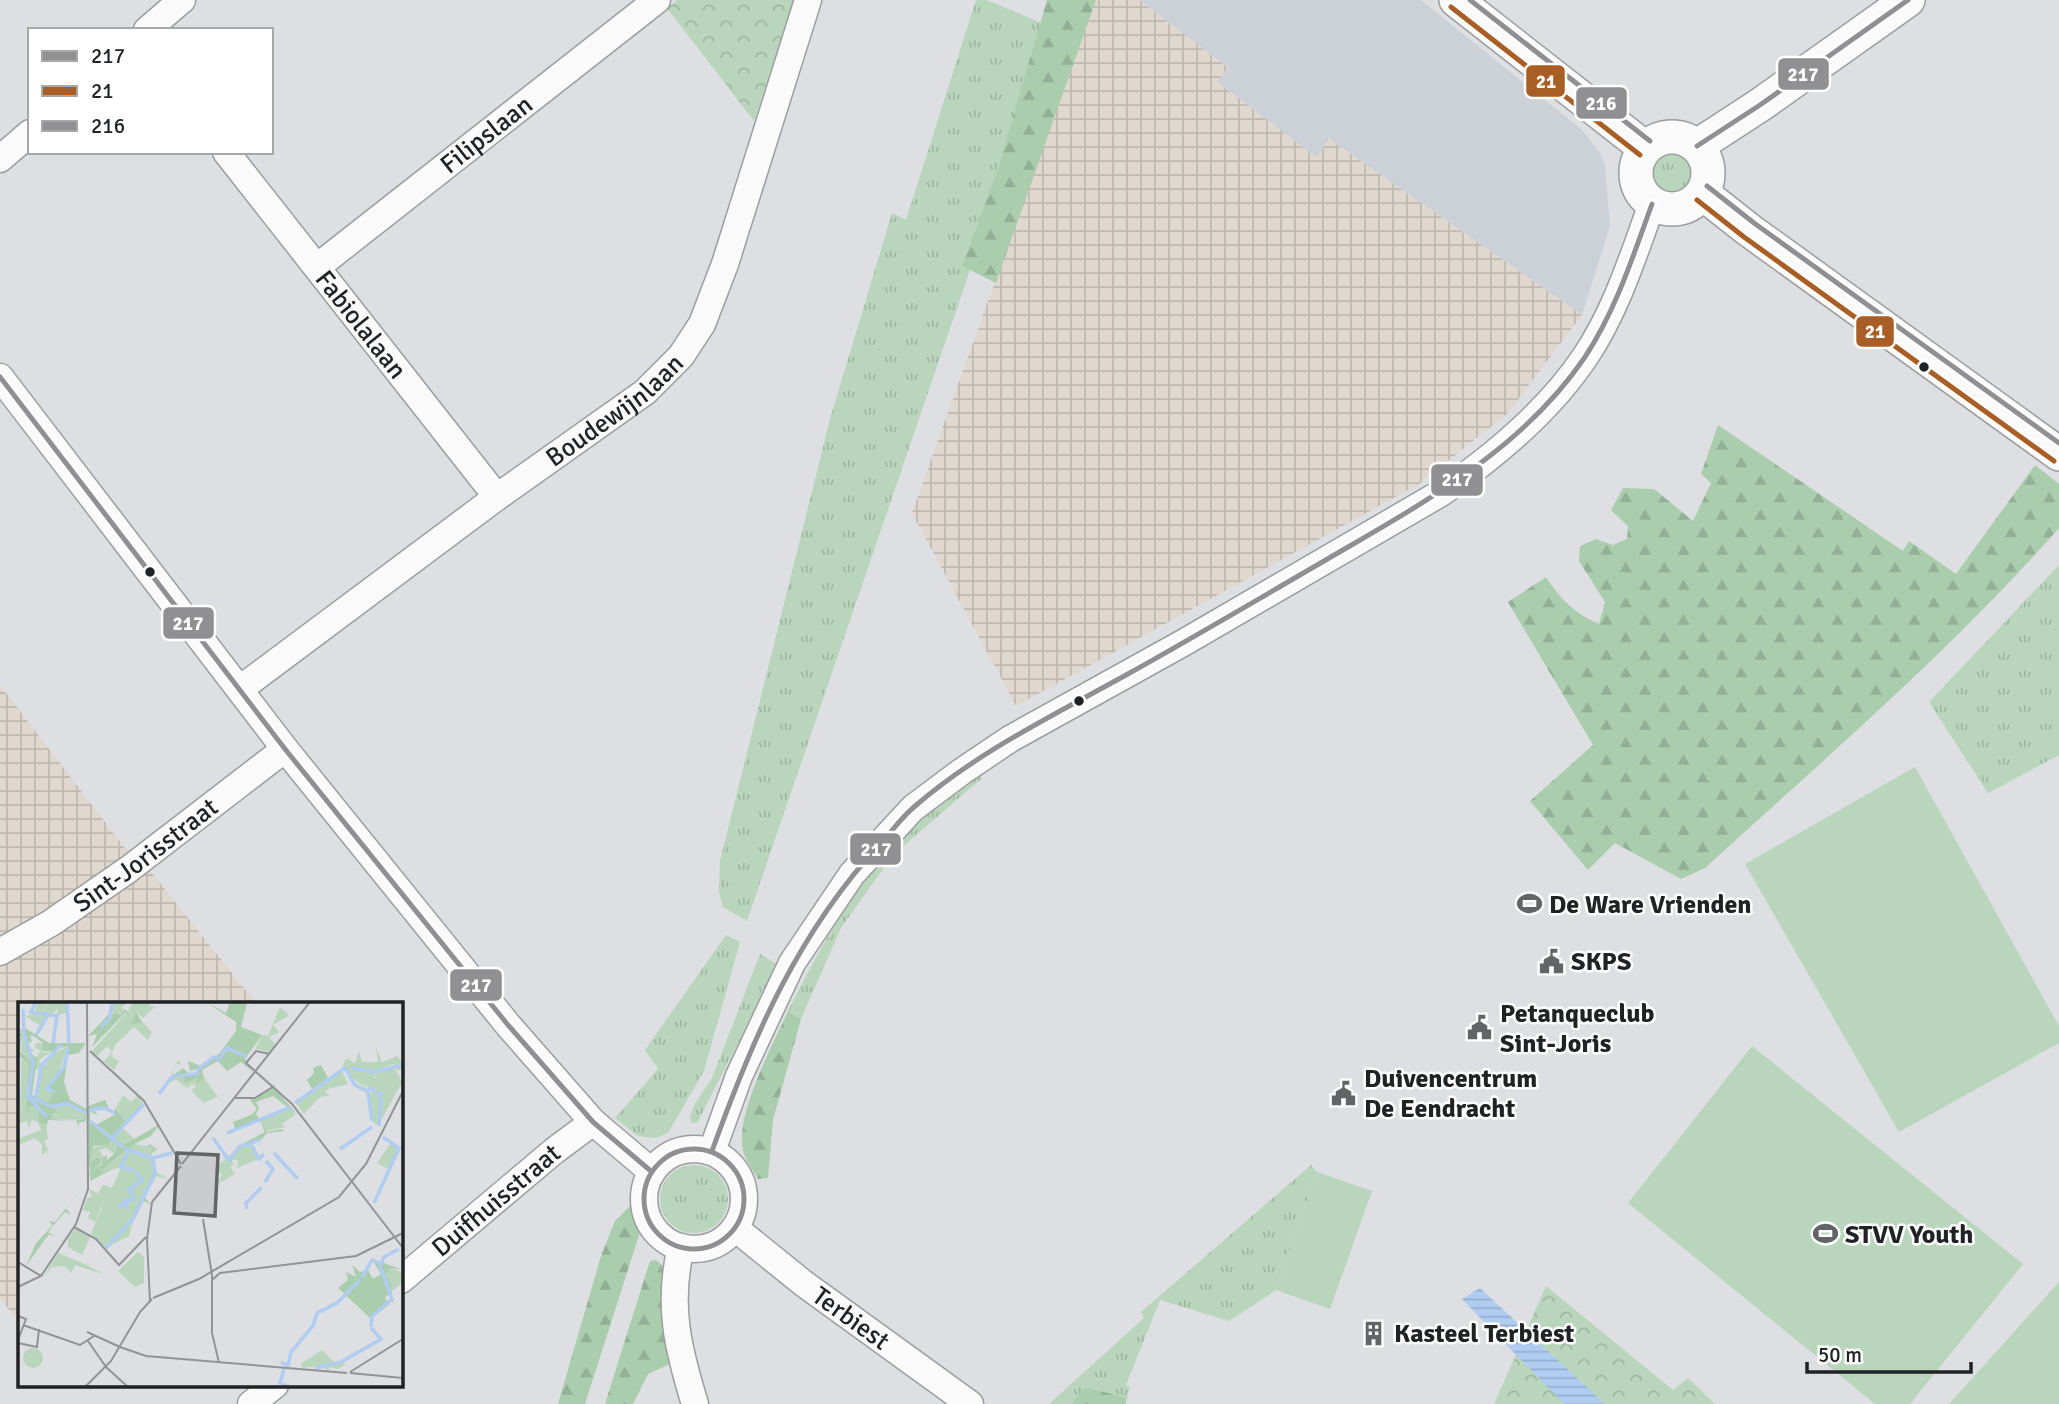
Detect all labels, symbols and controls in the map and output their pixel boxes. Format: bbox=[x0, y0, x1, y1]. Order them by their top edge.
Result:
legend bbox=[28, 28, 273, 154]
text: 217 bbox=[91, 43, 125, 69]
line badge: 217 bbox=[1777, 57, 1830, 91]
text: 217 bbox=[1788, 63, 1818, 87]
line badge: 21 bbox=[1525, 64, 1566, 98]
text: 21 bbox=[1536, 70, 1556, 94]
text: 21 bbox=[91, 78, 114, 104]
line badge: 216 bbox=[1575, 86, 1628, 120]
street label: Filipslaan bbox=[434, 89, 539, 181]
text: 216 bbox=[1586, 92, 1616, 116]
text: 216 bbox=[91, 113, 125, 139]
street label: Fabiolalaan bbox=[308, 264, 413, 386]
line badge: 21 bbox=[1855, 315, 1895, 348]
text: 21 bbox=[1865, 320, 1885, 344]
street label: Boudewijnlaan bbox=[540, 348, 691, 474]
unlabelled marker bbox=[1917, 360, 1931, 374]
line badge: 217 bbox=[1430, 463, 1484, 497]
text: 217 bbox=[1442, 468, 1472, 492]
unlabelled marker bbox=[143, 565, 157, 579]
line badge: 217 bbox=[162, 606, 215, 640]
text: 217 bbox=[173, 612, 203, 636]
unlabelled marker bbox=[1072, 694, 1086, 708]
street label: Sint-Jorisstraat bbox=[67, 792, 225, 920]
line badge: 217 bbox=[849, 832, 902, 866]
text: 217 bbox=[861, 838, 891, 862]
place label: De Ware Vrienden bbox=[1549, 889, 1752, 921]
sports icon: De Ware Vrienden bbox=[1515, 890, 1543, 918]
place label: SKPS bbox=[1571, 946, 1631, 978]
public building icon: SKPS bbox=[1537, 947, 1565, 975]
line badge: 217 bbox=[449, 968, 503, 1002]
text: 217 bbox=[461, 974, 491, 998]
place label: Petanqueclub Sint-Joris bbox=[1500, 998, 1654, 1060]
inset map bbox=[18, 1002, 402, 1386]
public building icon: Petanqueclub Sint-Joris bbox=[1466, 1014, 1494, 1042]
place label: Duivencentrum De Eendracht bbox=[1364, 1063, 1537, 1125]
public building icon: Duivencentrum De Eendracht bbox=[1330, 1079, 1358, 1107]
street label: Duifhuisstraat bbox=[426, 1138, 567, 1264]
place label: STVV Youth bbox=[1845, 1219, 1973, 1251]
sports icon: STVV Youth bbox=[1811, 1220, 1839, 1248]
street label: Terbiest bbox=[806, 1280, 895, 1357]
place label: Kasteel Terbiest bbox=[1394, 1318, 1575, 1350]
building icon: Kasteel Terbiest bbox=[1360, 1319, 1388, 1347]
scale bar bbox=[1807, 1330, 1972, 1374]
text: 50 m bbox=[1818, 1342, 1862, 1368]

